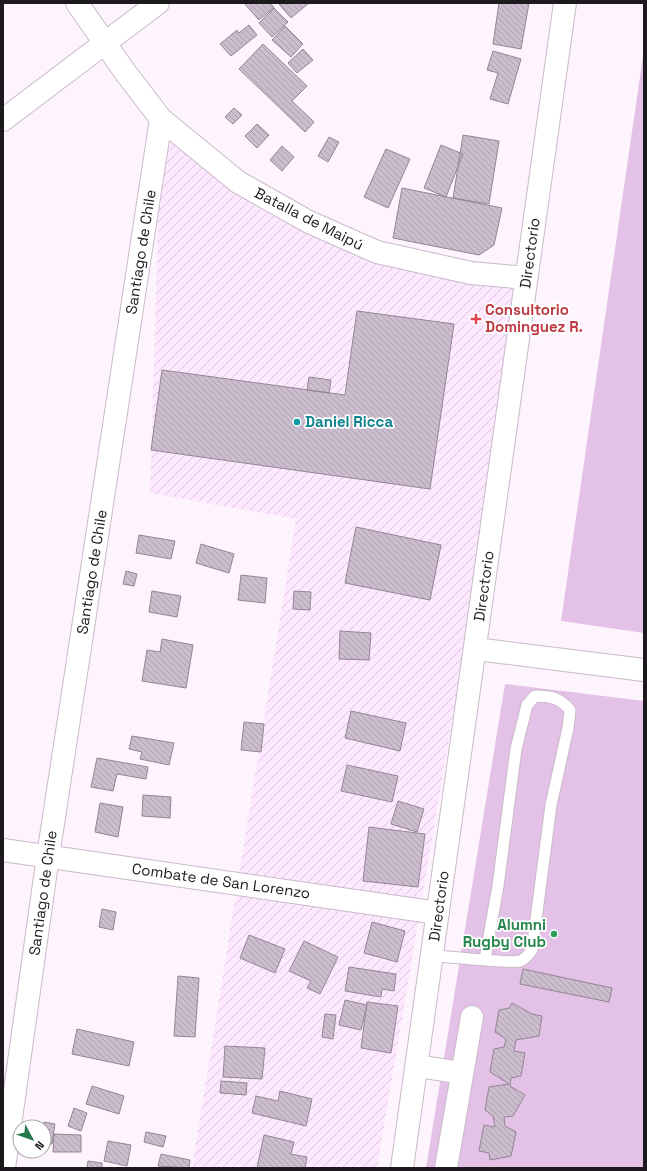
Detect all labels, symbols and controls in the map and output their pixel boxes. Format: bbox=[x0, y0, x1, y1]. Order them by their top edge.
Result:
street label: Batalla de Maipú bbox=[252, 183, 367, 254]
street label: Santiago de Chile bbox=[121, 188, 160, 316]
street label: Directorio bbox=[515, 216, 544, 289]
place label: Consultorio Dominguez R. bbox=[485, 300, 583, 336]
marker: Consultorio Dominguez R. bbox=[470, 313, 482, 325]
place label: Daniel Ricca bbox=[305, 412, 393, 431]
marker: Daniel Ricca bbox=[292, 417, 302, 427]
street label: Santiago de Chile bbox=[72, 508, 111, 636]
street label: Directorio bbox=[469, 549, 498, 622]
street label: Santiago de Chile bbox=[24, 829, 61, 957]
street label: Combate de San Lorenzo bbox=[131, 859, 311, 902]
street label: Directorio bbox=[424, 869, 453, 942]
place label: Alumni Rugby Club bbox=[463, 915, 546, 951]
marker: Alumni Rugby Club bbox=[549, 929, 559, 939]
north arrow bbox=[12, 1119, 52, 1159]
text: N bbox=[32, 1138, 47, 1153]

